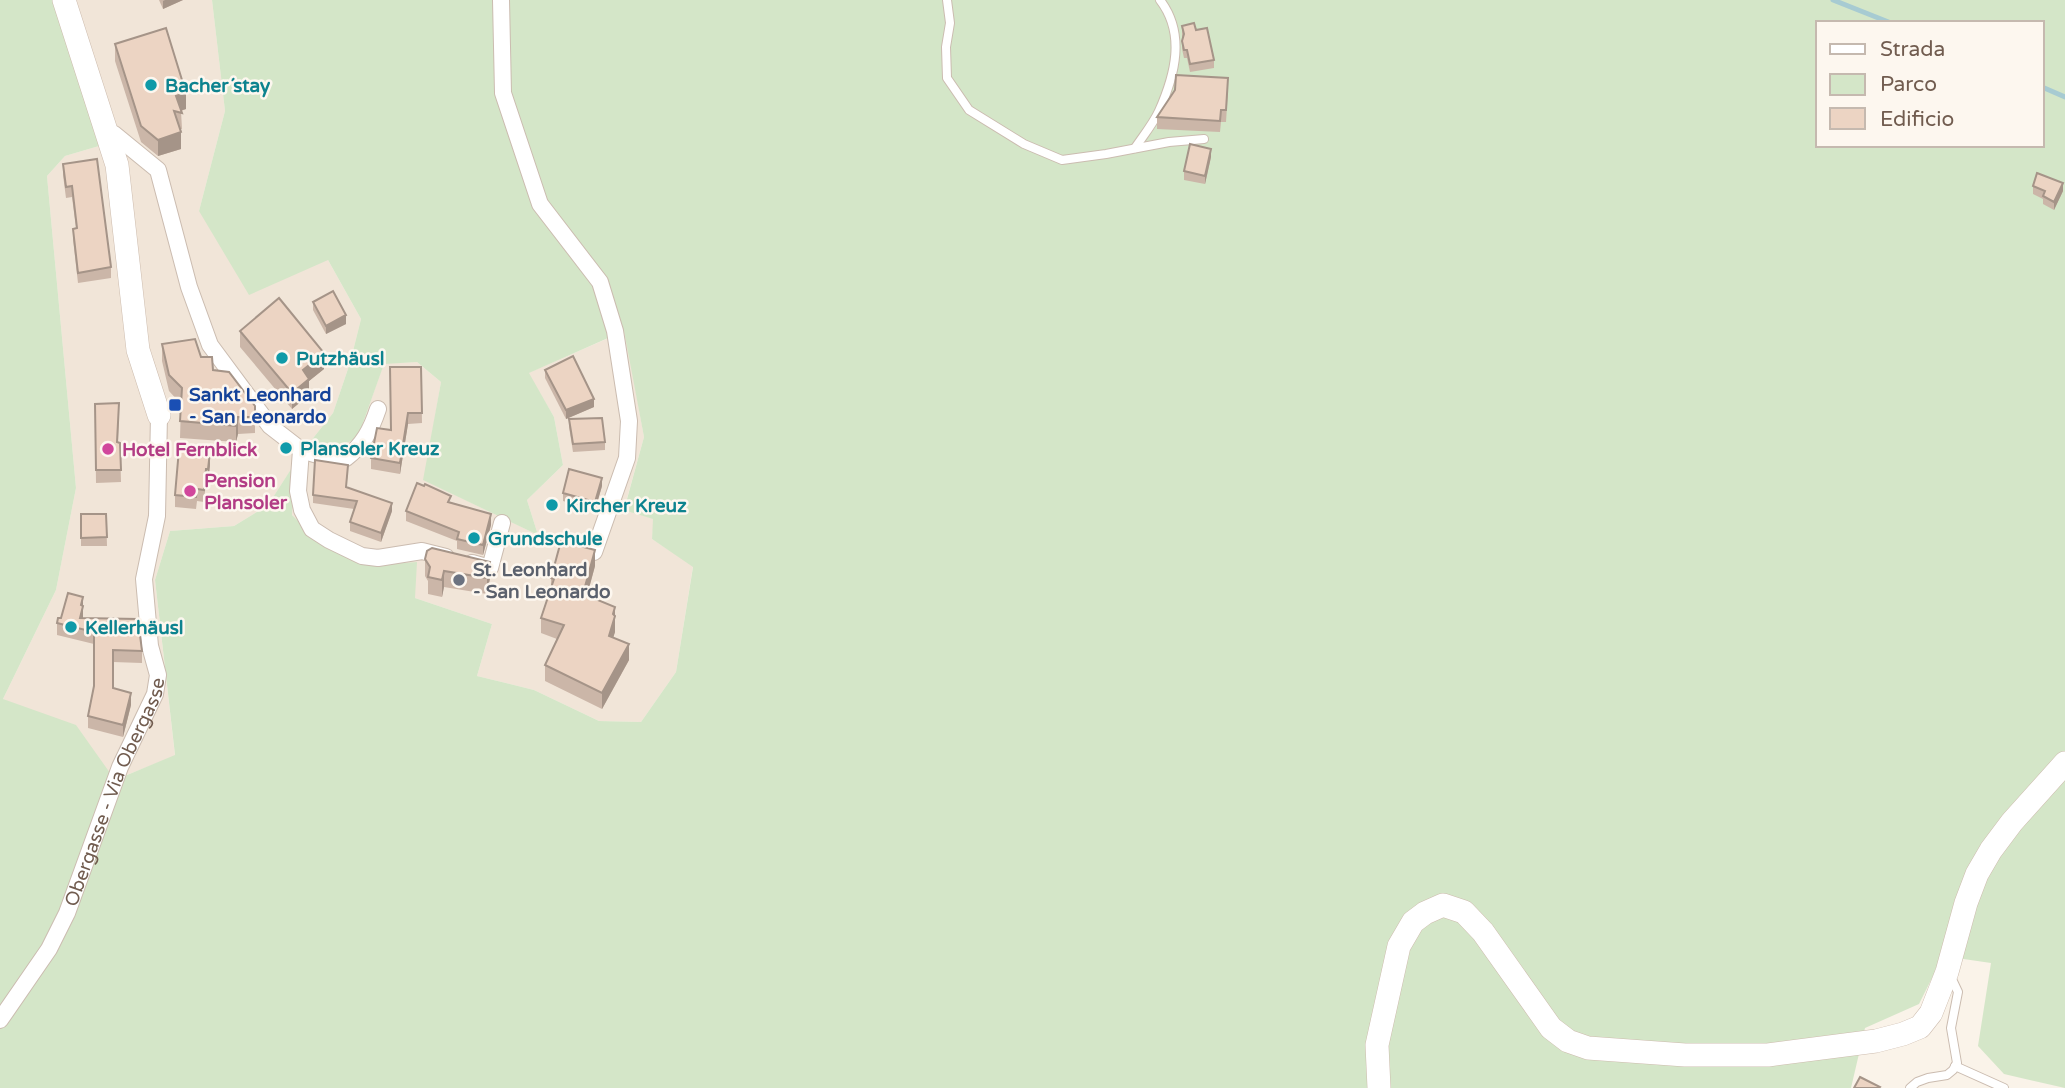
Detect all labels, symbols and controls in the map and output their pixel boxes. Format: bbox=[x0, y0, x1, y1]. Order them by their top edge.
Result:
legend bbox=[1816, 21, 2044, 147]
text: Strada bbox=[1880, 37, 1945, 62]
text: Parco bbox=[1880, 72, 1937, 97]
place label: Bacher´stay bbox=[165, 75, 271, 98]
marker: Bacher´stay bbox=[143, 77, 159, 93]
text: Edificio bbox=[1880, 107, 1954, 132]
place label: Putzhäusl bbox=[296, 348, 385, 370]
marker: Putzhäusl bbox=[274, 350, 290, 366]
place label: Sankt Leonhard - San Leonardo bbox=[189, 384, 332, 428]
marker: Sankt Leonhard - San Leonardo bbox=[167, 397, 183, 413]
place label: Plansoler Kreuz bbox=[300, 438, 440, 460]
place label: Hotel Fernblick bbox=[122, 439, 258, 461]
marker: Plansoler Kreuz bbox=[278, 440, 294, 456]
marker: Hotel Fernblick bbox=[100, 441, 116, 457]
place label: Pension Plansoler bbox=[204, 470, 288, 514]
marker: Pension Plansoler bbox=[182, 483, 198, 499]
place label: Kircher Kreuz bbox=[566, 495, 687, 517]
marker: Kircher Kreuz bbox=[544, 497, 560, 513]
place label: Grundschule bbox=[488, 528, 603, 550]
marker: Grundschule bbox=[466, 530, 482, 546]
place label: St. Leonhard - San Leonardo bbox=[473, 559, 611, 603]
marker: St. Leonhard - San Leonardo bbox=[451, 572, 467, 588]
place label: Kellerhäusl bbox=[85, 617, 184, 639]
marker: Kellerhäusl bbox=[63, 619, 79, 635]
street label: Obergasse - Via Obergasse bbox=[60, 676, 169, 909]

